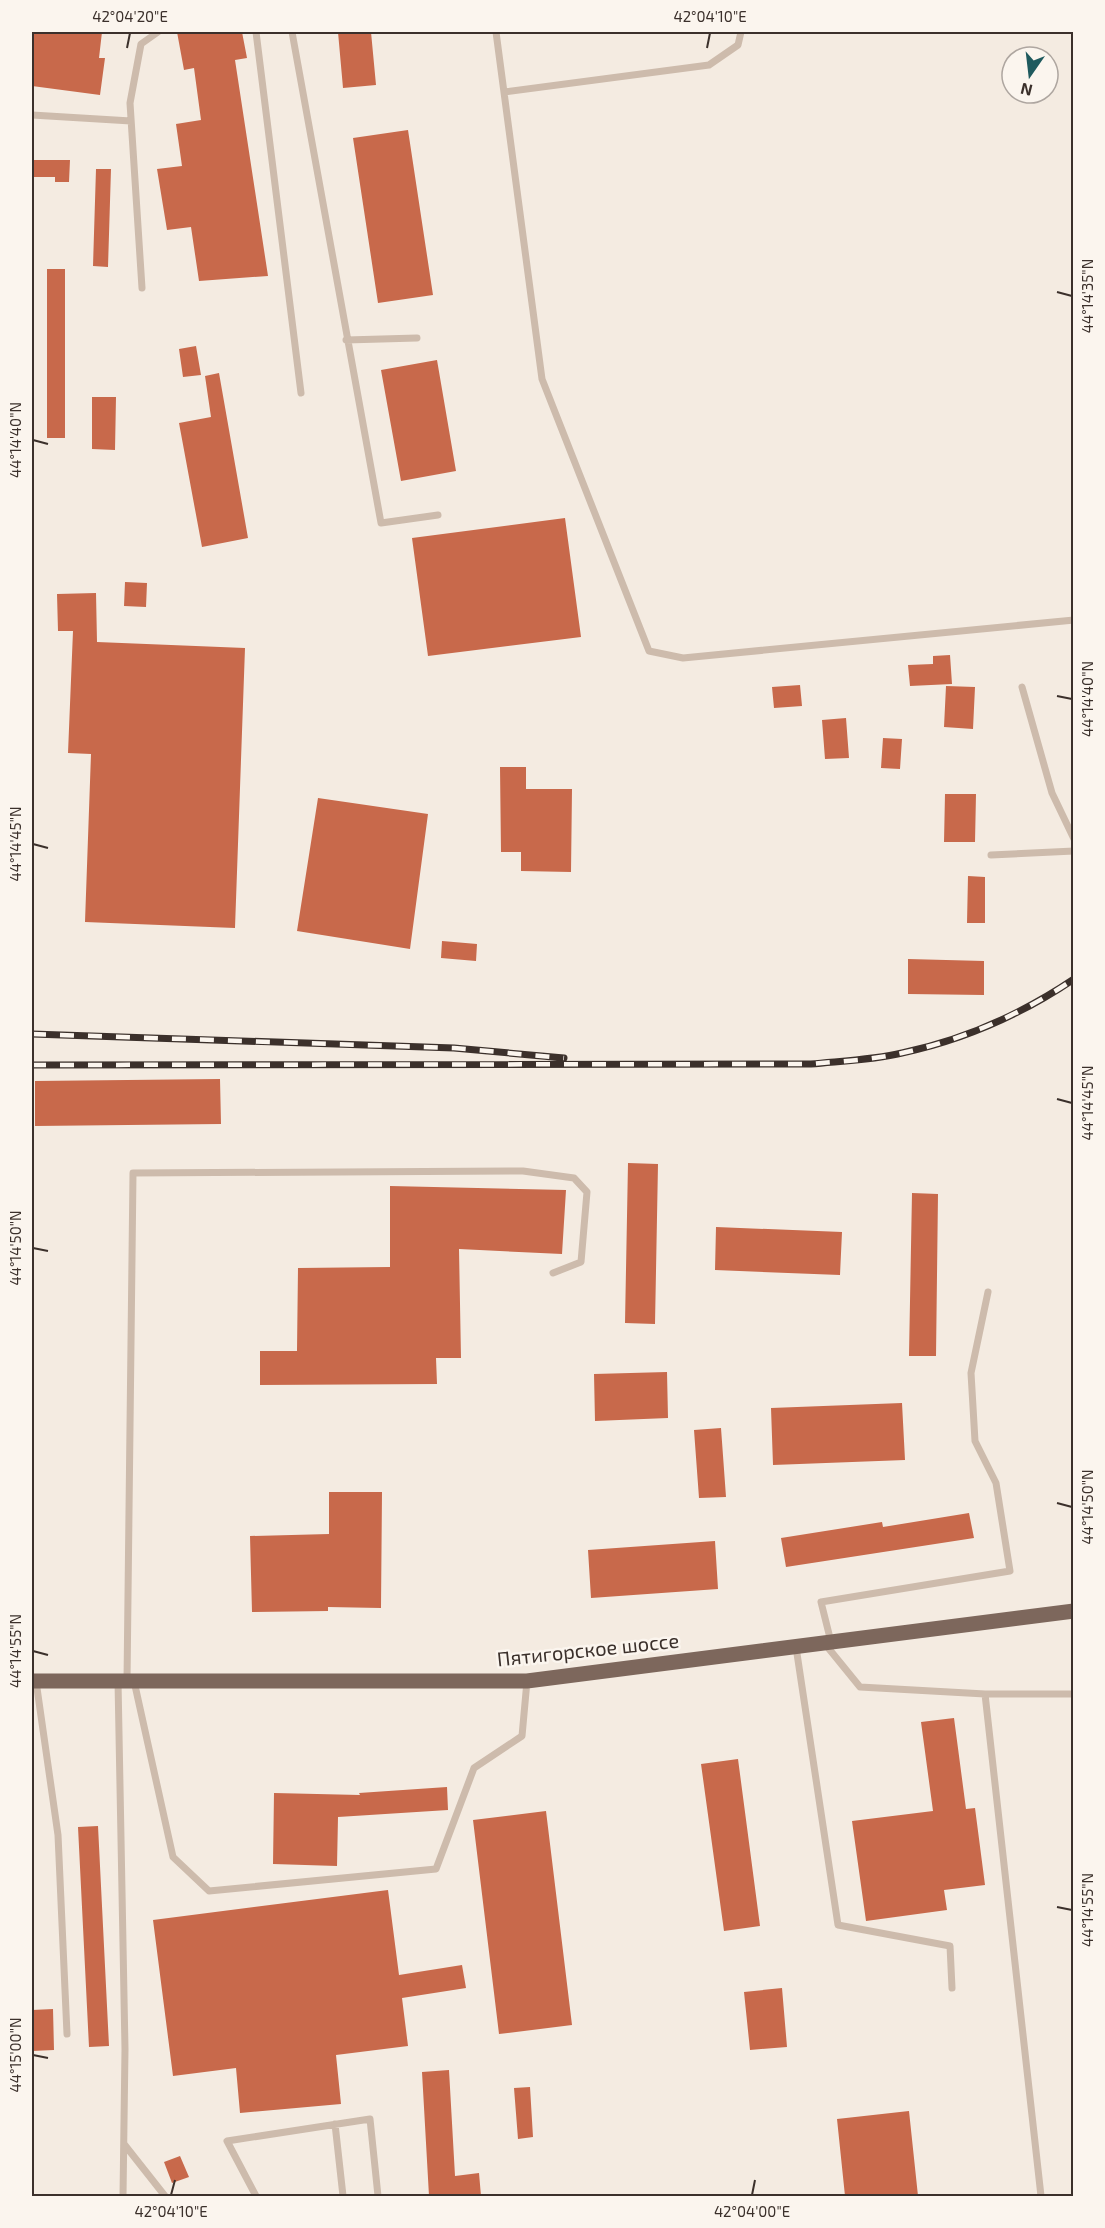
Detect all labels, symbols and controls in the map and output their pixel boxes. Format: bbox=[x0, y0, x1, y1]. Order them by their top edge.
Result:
text: 42°04'20"E bbox=[92, 7, 168, 25]
text: 42°04'10"E bbox=[673, 7, 747, 25]
north arrow bbox=[1000, 45, 1060, 105]
text: N bbox=[1018, 79, 1034, 101]
text: 44°14'35"N bbox=[1078, 259, 1096, 333]
text: 44°14'40"N bbox=[6, 402, 24, 478]
text: 44°14'40"N bbox=[1078, 661, 1096, 737]
text: 44°14'45"N bbox=[6, 806, 24, 882]
text: 44°14'45"N bbox=[1078, 1065, 1096, 1141]
text: 44°14'50"N bbox=[6, 1210, 24, 1286]
text: 44°14'50"N bbox=[1078, 1469, 1096, 1545]
text: 44°14'55"N bbox=[6, 1614, 24, 1688]
street label: Пятигорское шоссе bbox=[496, 1628, 680, 1670]
text: 44°14'55"N bbox=[1078, 1873, 1096, 1947]
text: 44°15'00"N bbox=[6, 2017, 24, 2093]
text: 42°04'10"E bbox=[134, 2202, 208, 2220]
text: 42°04'00"E bbox=[714, 2202, 790, 2220]

